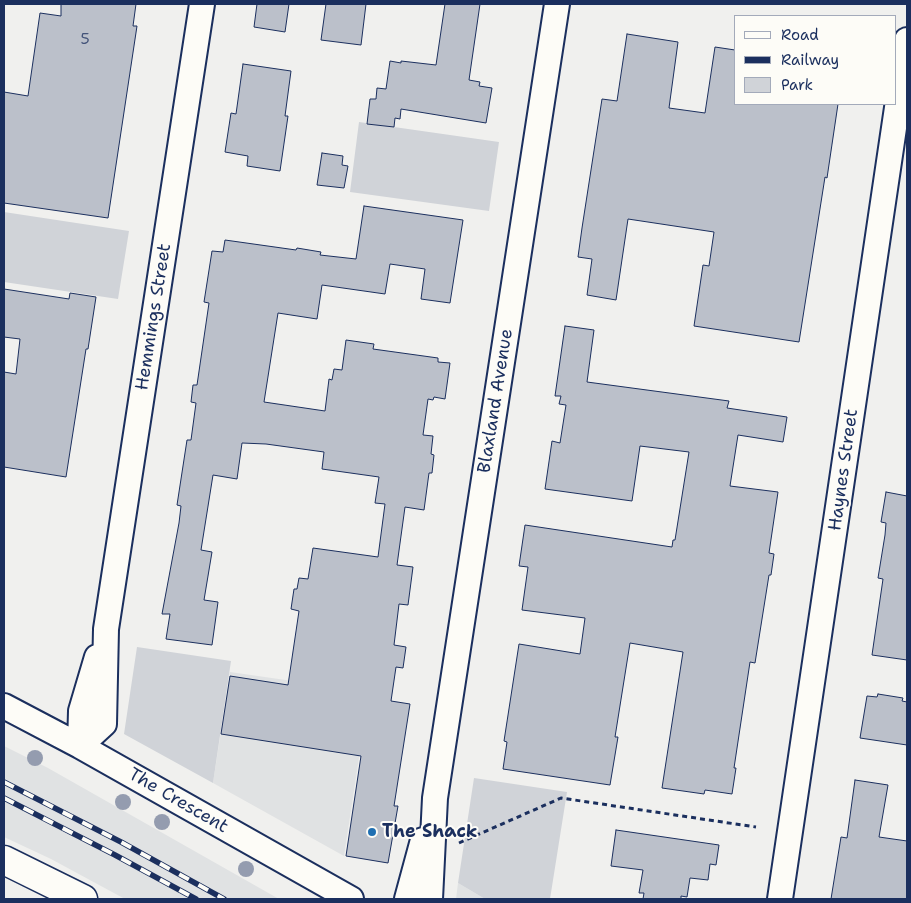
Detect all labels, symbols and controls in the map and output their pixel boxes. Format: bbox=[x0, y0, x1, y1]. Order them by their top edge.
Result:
legend bbox=[734, 15, 896, 105]
text: Road bbox=[781, 25, 819, 45]
house number: 5 bbox=[80, 31, 90, 49]
text: Railway bbox=[781, 50, 839, 70]
text: Park bbox=[781, 75, 813, 95]
street label: Hemmings Street bbox=[132, 242, 176, 392]
street label: Blaxland Avenue bbox=[474, 327, 518, 475]
street label: Haynes Street bbox=[825, 408, 863, 532]
street label: The Crescent bbox=[124, 764, 232, 838]
place label: The Shack bbox=[382, 821, 478, 843]
marker: The Shack bbox=[366, 826, 378, 838]

